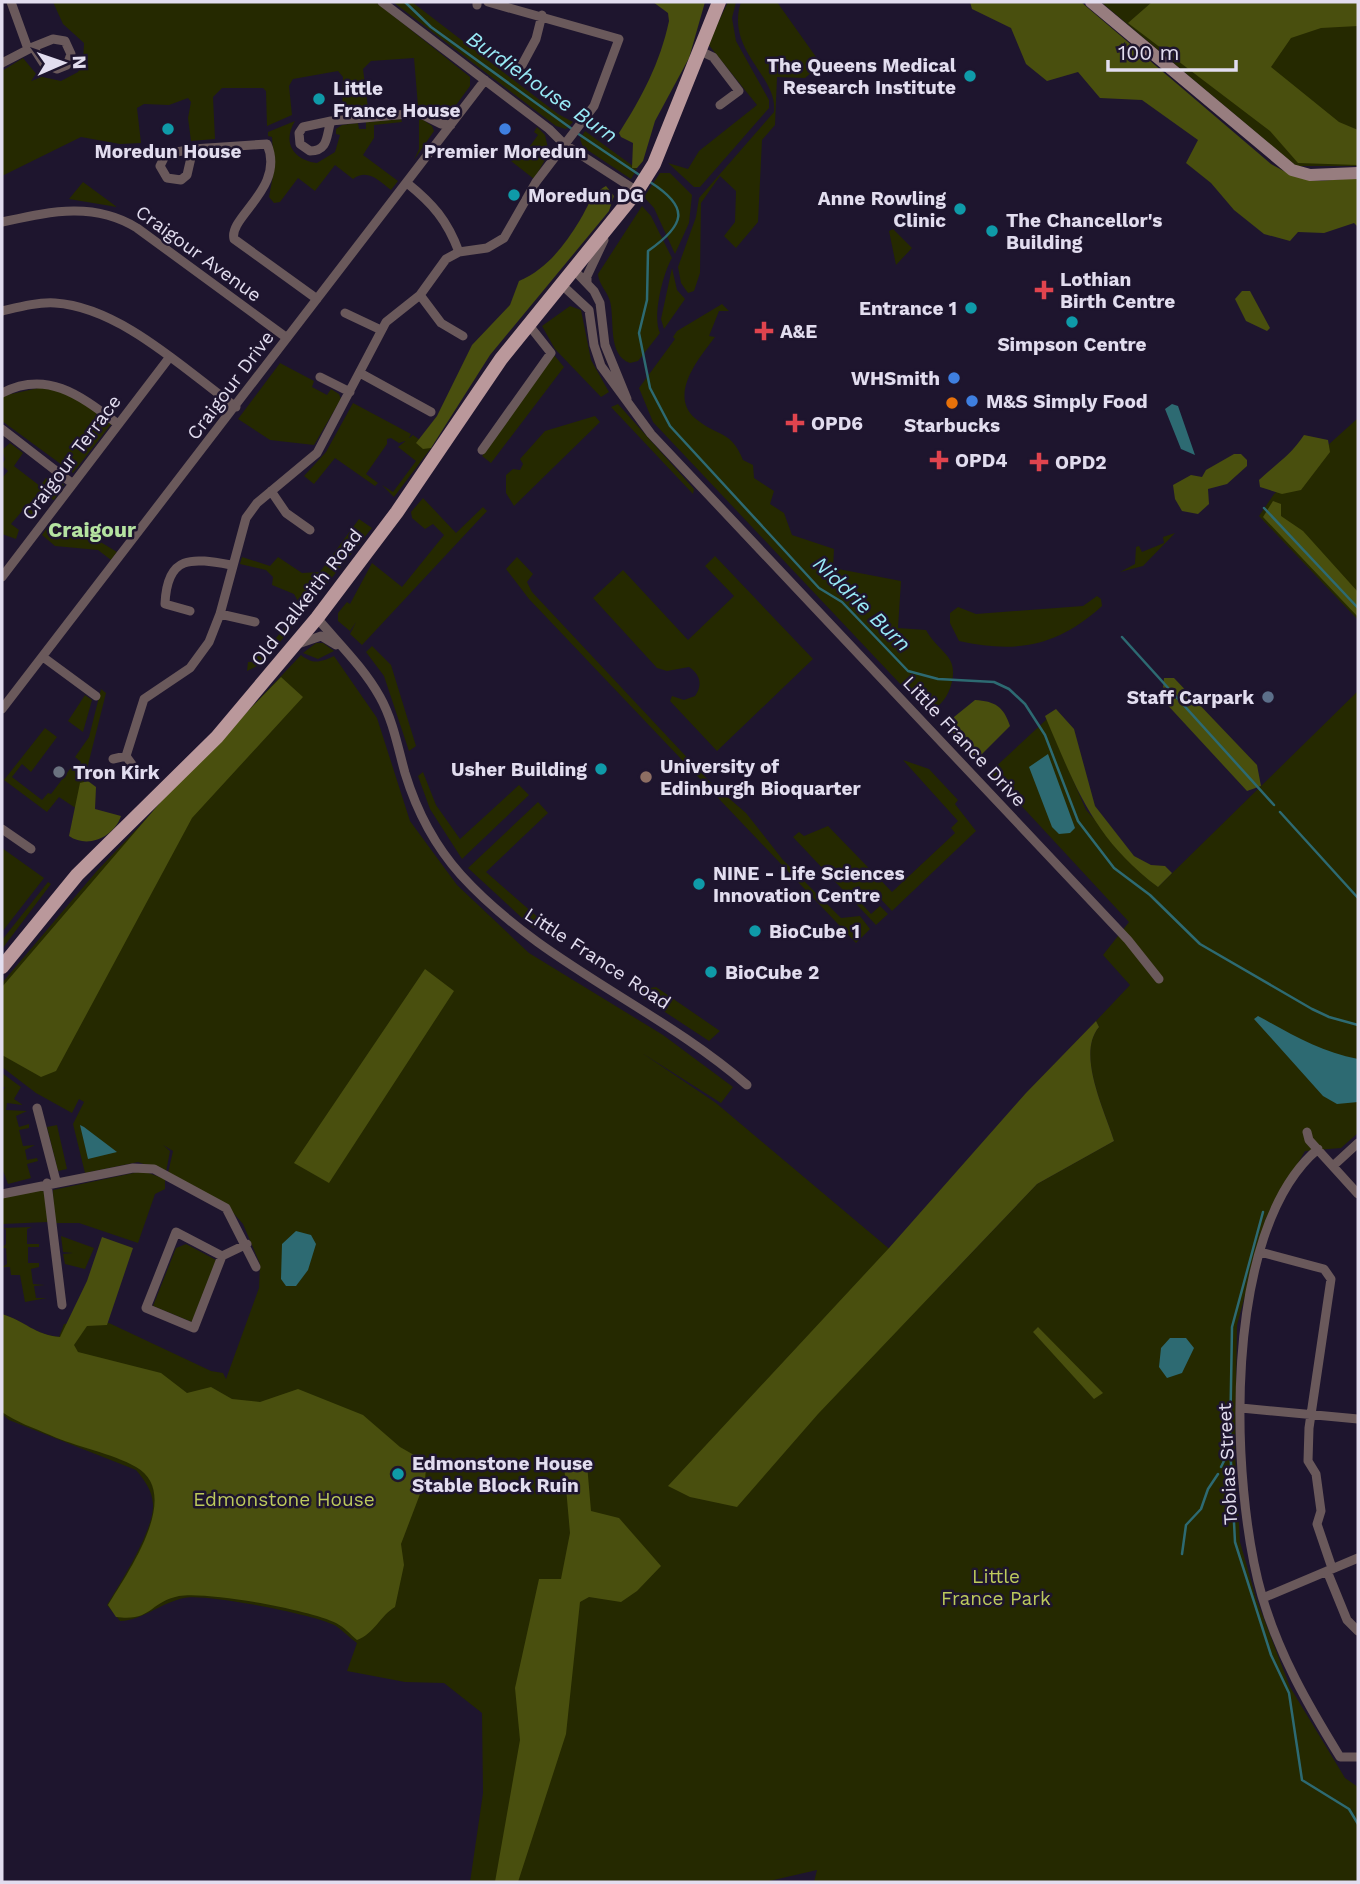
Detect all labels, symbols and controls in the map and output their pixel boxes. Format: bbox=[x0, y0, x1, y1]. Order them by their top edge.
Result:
water label: Burdiehouse Burn bbox=[462, 25, 622, 148]
north arrow bbox=[28, 28, 98, 98]
scale bar bbox=[1108, 28, 1236, 72]
text: 100 m bbox=[1118, 40, 1180, 65]
place label: The Queens Medical Research Institute bbox=[767, 54, 957, 99]
text: N bbox=[68, 55, 91, 70]
marker: The Queens Medical Research Institute bbox=[962, 68, 978, 84]
place label: Little France House bbox=[333, 77, 461, 122]
marker: Little France House bbox=[311, 91, 327, 107]
marker: Moredun House bbox=[160, 121, 176, 137]
marker: Premier Moredun bbox=[497, 121, 513, 137]
place label: Moredun House bbox=[95, 140, 241, 163]
place label: Premier Moredun bbox=[424, 140, 586, 163]
place label: Moredun DG bbox=[528, 184, 644, 207]
marker: Moredun DG bbox=[506, 187, 522, 203]
place label: Anne Rowling Clinic bbox=[818, 187, 946, 232]
street label: Craigour Avenue bbox=[131, 200, 266, 307]
marker: Anne Rowling Clinic bbox=[952, 201, 968, 217]
place label: The Chancellor's Building bbox=[1006, 209, 1163, 254]
marker: The Chancellor's Building bbox=[984, 223, 1000, 239]
place label: Lothian Birth Centre bbox=[1060, 268, 1175, 313]
marker: Lothian Birth Centre bbox=[1034, 280, 1054, 300]
place label: Entrance 1 bbox=[859, 297, 957, 320]
marker: Entrance 1 bbox=[963, 300, 979, 316]
marker: Simpson Centre bbox=[1064, 314, 1080, 330]
place label: A&E bbox=[780, 320, 817, 343]
marker: A&E bbox=[754, 321, 774, 341]
street label: Craigour Drive bbox=[182, 326, 279, 444]
place label: Simpson Centre bbox=[997, 333, 1147, 356]
place label: WHSmith bbox=[851, 367, 940, 390]
marker: WHSmith bbox=[946, 370, 962, 386]
street label: Craigour Terrace bbox=[17, 390, 126, 524]
place label: M&S Simply Food bbox=[986, 390, 1148, 413]
marker: M&S Simply Food bbox=[964, 393, 980, 409]
marker: Starbucks bbox=[944, 395, 960, 411]
place label: OPD6 bbox=[811, 412, 863, 435]
marker: OPD6 bbox=[785, 413, 805, 433]
place label: Starbucks bbox=[904, 414, 1000, 437]
place label: OPD4 bbox=[955, 449, 1008, 472]
marker: OPD4 bbox=[929, 450, 949, 470]
place label: OPD2 bbox=[1055, 451, 1107, 474]
marker: OPD2 bbox=[1029, 452, 1049, 472]
district label: Craigour bbox=[48, 517, 136, 542]
street label: Old Dalkeith Road bbox=[246, 524, 367, 670]
water label: Niddrie Burn bbox=[808, 551, 916, 656]
street label: Little France Drive bbox=[898, 671, 1031, 812]
place label: Staff Carpark bbox=[1127, 686, 1254, 709]
marker: Staff Carpark bbox=[1260, 689, 1276, 705]
place label: University of Edinburgh Bioquarter bbox=[660, 755, 861, 800]
place label: Usher Building bbox=[451, 758, 587, 781]
place label: Tron Kirk bbox=[73, 761, 160, 784]
marker: Usher Building bbox=[593, 761, 609, 777]
marker: Tron Kirk bbox=[51, 764, 67, 780]
marker: University of Edinburgh Bioquarter bbox=[638, 769, 654, 785]
place label: NINE - Life Sciences Innovation Centre bbox=[713, 862, 905, 907]
marker: NINE - Life Sciences Innovation Centre bbox=[691, 876, 707, 892]
street label: Little France Road bbox=[520, 903, 675, 1014]
place label: BioCube 1 bbox=[769, 920, 860, 943]
marker: BioCube 1 bbox=[747, 923, 763, 939]
place label: BioCube 2 bbox=[725, 961, 819, 984]
marker: BioCube 2 bbox=[703, 964, 719, 980]
street label: Tobias Street bbox=[1213, 1402, 1242, 1526]
place label: Edmonstone House Stable Block Ruin bbox=[412, 1452, 593, 1497]
marker: Edmonstone House Stable Block Ruin bbox=[390, 1466, 406, 1482]
park label: Edmonstone House bbox=[193, 1488, 375, 1511]
park label: Little France Park bbox=[941, 1565, 1051, 1610]

